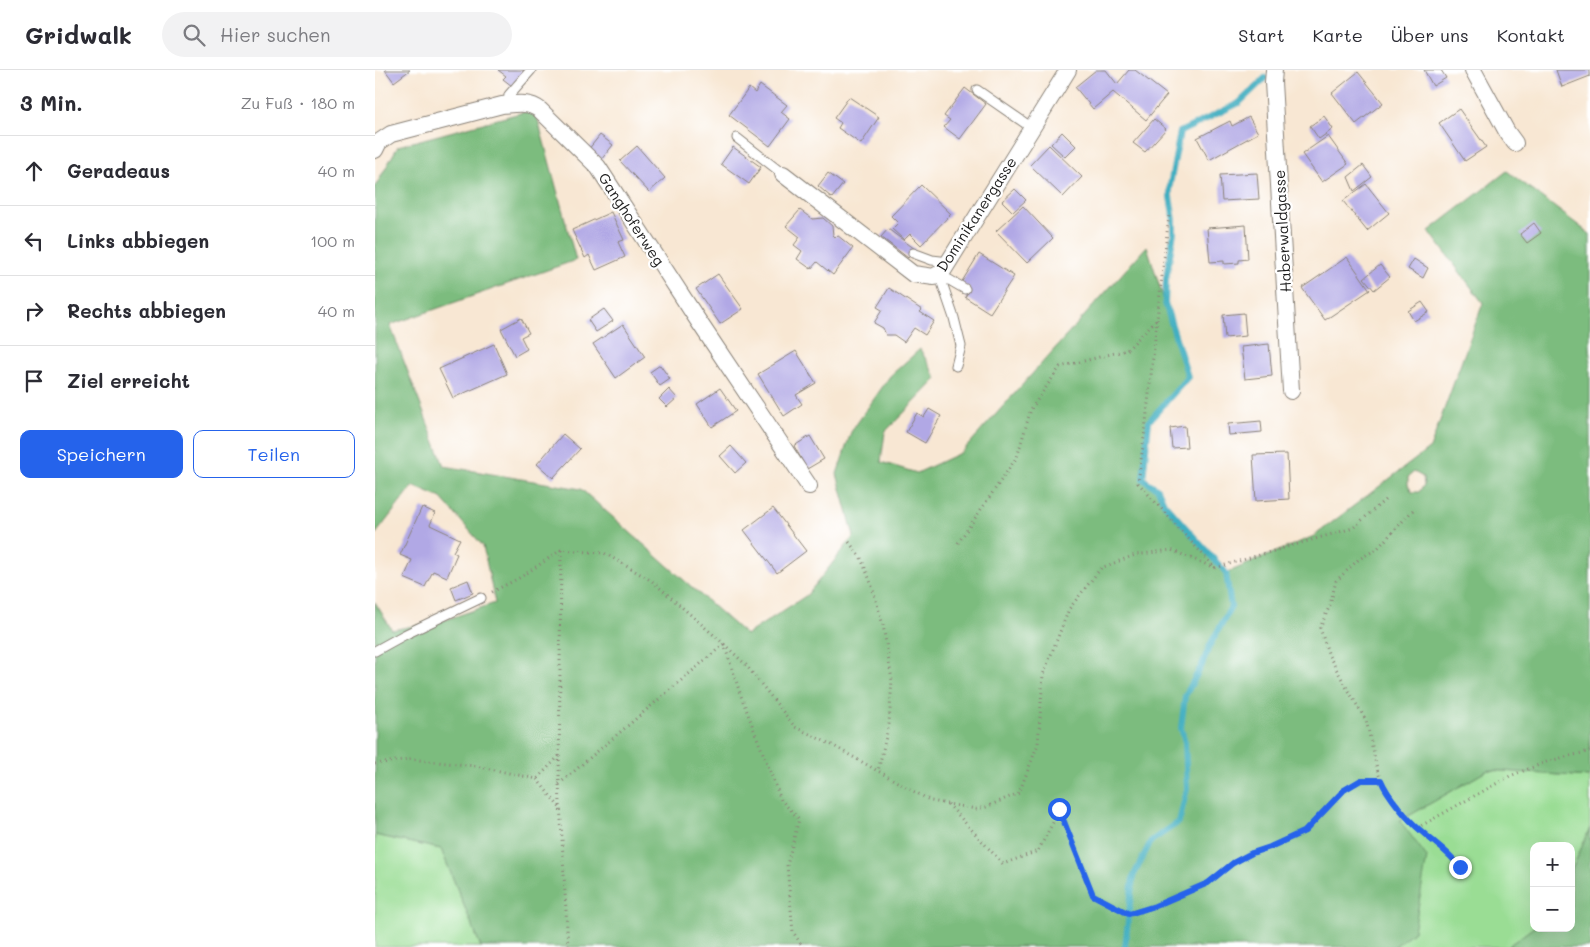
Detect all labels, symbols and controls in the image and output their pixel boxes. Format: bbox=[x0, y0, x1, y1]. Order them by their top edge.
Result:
search box bbox=[162, 12, 512, 57]
text: Gridwalk bbox=[25, 19, 132, 50]
icon: search bbox=[180, 21, 208, 49]
text: Hier suchen bbox=[220, 22, 330, 47]
text: Start bbox=[1238, 23, 1285, 47]
text: Karte bbox=[1313, 23, 1363, 47]
text: Über uns bbox=[1391, 23, 1469, 47]
text: Kontakt bbox=[1497, 23, 1565, 47]
text: 3 Min. bbox=[20, 89, 83, 116]
text: Zu Fuß · 180 m bbox=[241, 92, 355, 113]
street label: Dominikanergasse bbox=[931, 153, 1021, 275]
icon: ahead bbox=[20, 157, 48, 185]
text: Geradeaus bbox=[67, 158, 170, 183]
text: 40 m bbox=[318, 160, 355, 181]
street label: Ganghoferweg bbox=[594, 169, 670, 270]
street label: Haberwaldgasse bbox=[1269, 169, 1295, 293]
icon: left bbox=[20, 227, 48, 255]
text: Links abbiegen bbox=[67, 228, 209, 253]
text: 100 m bbox=[310, 230, 355, 251]
icon: right bbox=[20, 297, 48, 325]
text: Rechts abbiegen bbox=[67, 298, 226, 323]
text: 40 m bbox=[318, 300, 355, 321]
icon: arrive bbox=[20, 367, 48, 395]
text: Ziel erreicht bbox=[67, 368, 190, 393]
button: Speichern bbox=[20, 430, 183, 478]
button: Teilen bbox=[193, 430, 355, 478]
route start bbox=[1048, 798, 1071, 821]
map controls bbox=[1530, 842, 1575, 932]
button: + bbox=[1530, 842, 1575, 887]
route end bbox=[1449, 856, 1472, 879]
button: − bbox=[1530, 887, 1575, 932]

